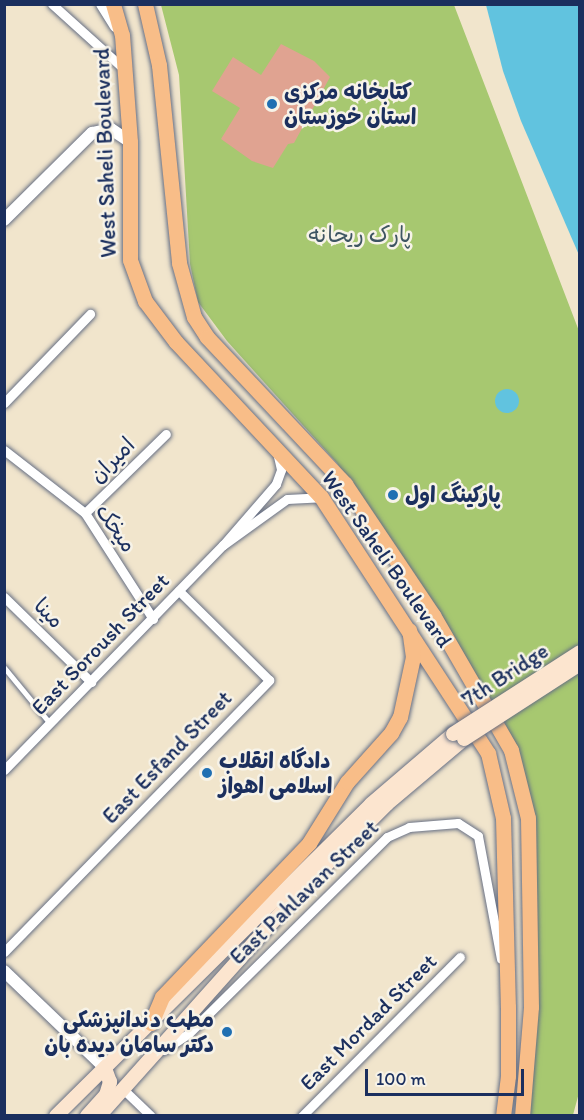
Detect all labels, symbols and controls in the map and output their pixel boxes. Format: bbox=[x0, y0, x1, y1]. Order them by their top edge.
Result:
street label: West Saheli Boulevard bbox=[88, 47, 122, 259]
place label: کتابخانه مرکزی استان خوزستان bbox=[284, 78, 416, 130]
marker: کتابخانه مرکزی استان خوزستان bbox=[265, 97, 279, 111]
park label: پارک ریحانه bbox=[309, 222, 411, 248]
street label: امیران bbox=[84, 432, 140, 488]
street label: West Saheli Boulevard bbox=[316, 465, 458, 653]
place label: پارکینگ اول bbox=[405, 482, 501, 508]
marker: پارکینگ اول bbox=[386, 488, 400, 502]
street label: میخک bbox=[90, 499, 142, 557]
street label: East Soroush Street bbox=[26, 568, 174, 720]
street label: مینا bbox=[28, 592, 70, 634]
street label: 7th Bridge bbox=[457, 637, 553, 713]
street label: East Esfand Street bbox=[96, 685, 238, 829]
place label: دادگاه انقلاب اسلامی اهواز bbox=[219, 747, 333, 798]
marker: دادگاه انقلاب اسلامی اهواز bbox=[200, 766, 214, 780]
street label: East Pahlavan Street bbox=[224, 814, 384, 970]
street label: East Mordad Street bbox=[294, 948, 442, 1096]
place label: مطب دندانپزشکی دکتر سامان دیده بان bbox=[44, 1006, 214, 1058]
marker: مطب دندانپزشکی دکتر سامان دیده بان bbox=[218, 1023, 236, 1041]
scale bar bbox=[368, 1057, 527, 1095]
text: 100 m bbox=[376, 1068, 426, 1090]

